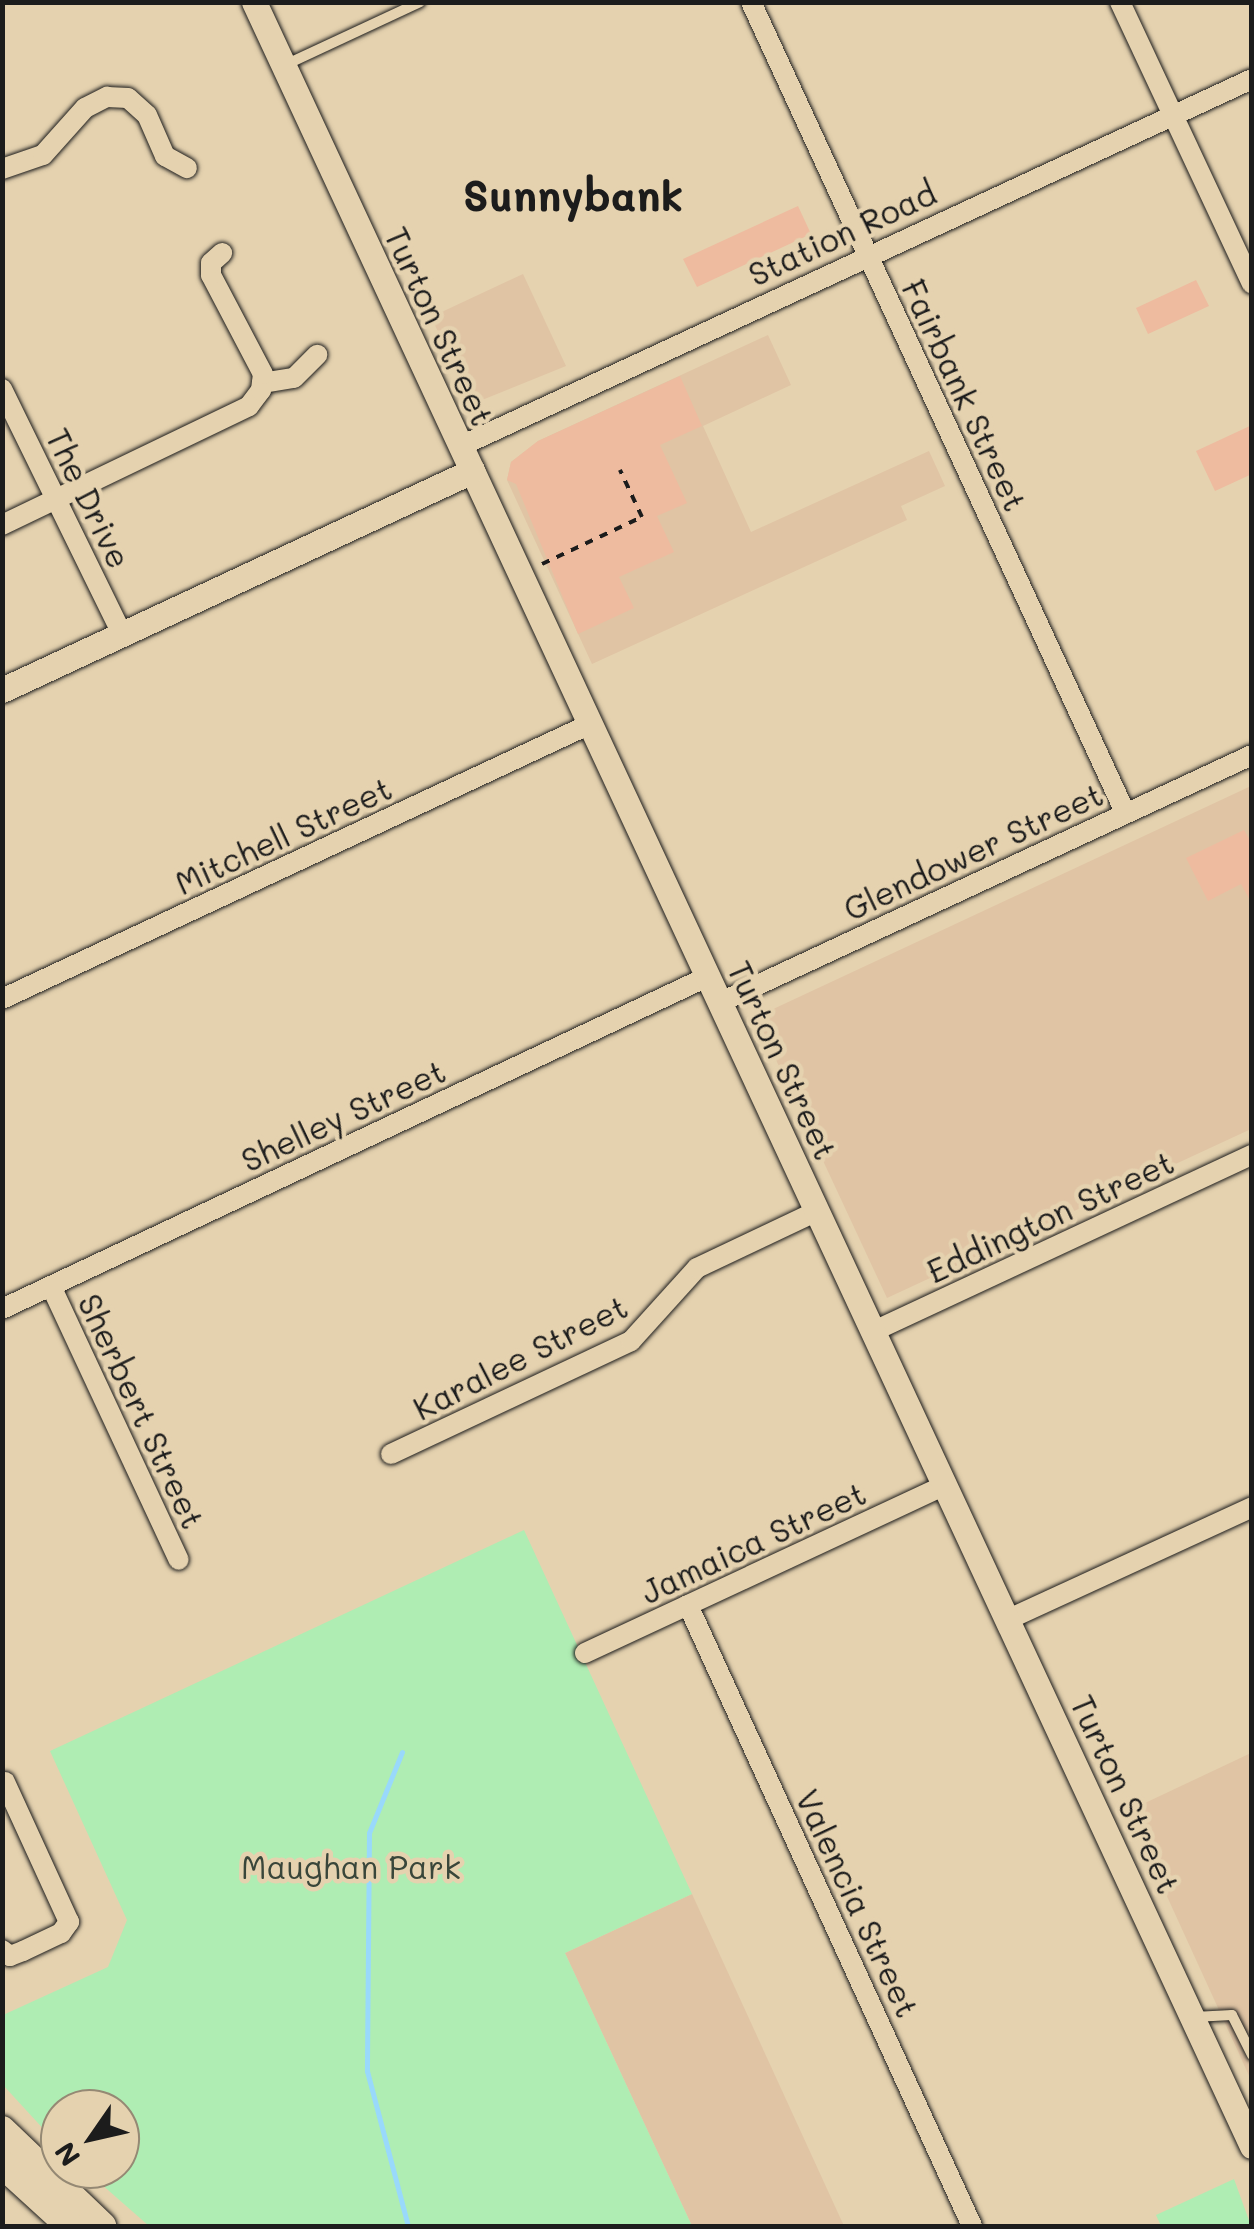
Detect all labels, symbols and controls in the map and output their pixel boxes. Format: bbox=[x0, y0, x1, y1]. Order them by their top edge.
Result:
district label: Sunnybank bbox=[463, 170, 683, 220]
street label: Station Road bbox=[742, 173, 942, 293]
street label: Turton Street bbox=[377, 221, 503, 431]
street label: Fairbank Street bbox=[895, 273, 1035, 517]
street label: The Drive bbox=[39, 422, 139, 574]
street label: Mitchell Street bbox=[169, 768, 397, 902]
street label: Glendower Street bbox=[837, 774, 1109, 928]
street label: Turton Street bbox=[720, 955, 846, 1165]
street label: Shelley Street bbox=[235, 1051, 451, 1179]
street label: Eddington Street bbox=[920, 1142, 1180, 1290]
street label: Karalee Street bbox=[407, 1287, 633, 1427]
street label: Sherbert Street bbox=[71, 1288, 213, 1534]
street label: Jamaica Street bbox=[635, 1473, 871, 1611]
street label: Turton Street bbox=[1063, 1689, 1189, 1899]
street label: Valencia Street bbox=[788, 1783, 928, 2023]
park label: Maughan Park bbox=[241, 1847, 461, 1885]
north arrow bbox=[40, 2089, 140, 2189]
text: N bbox=[46, 2136, 88, 2174]

